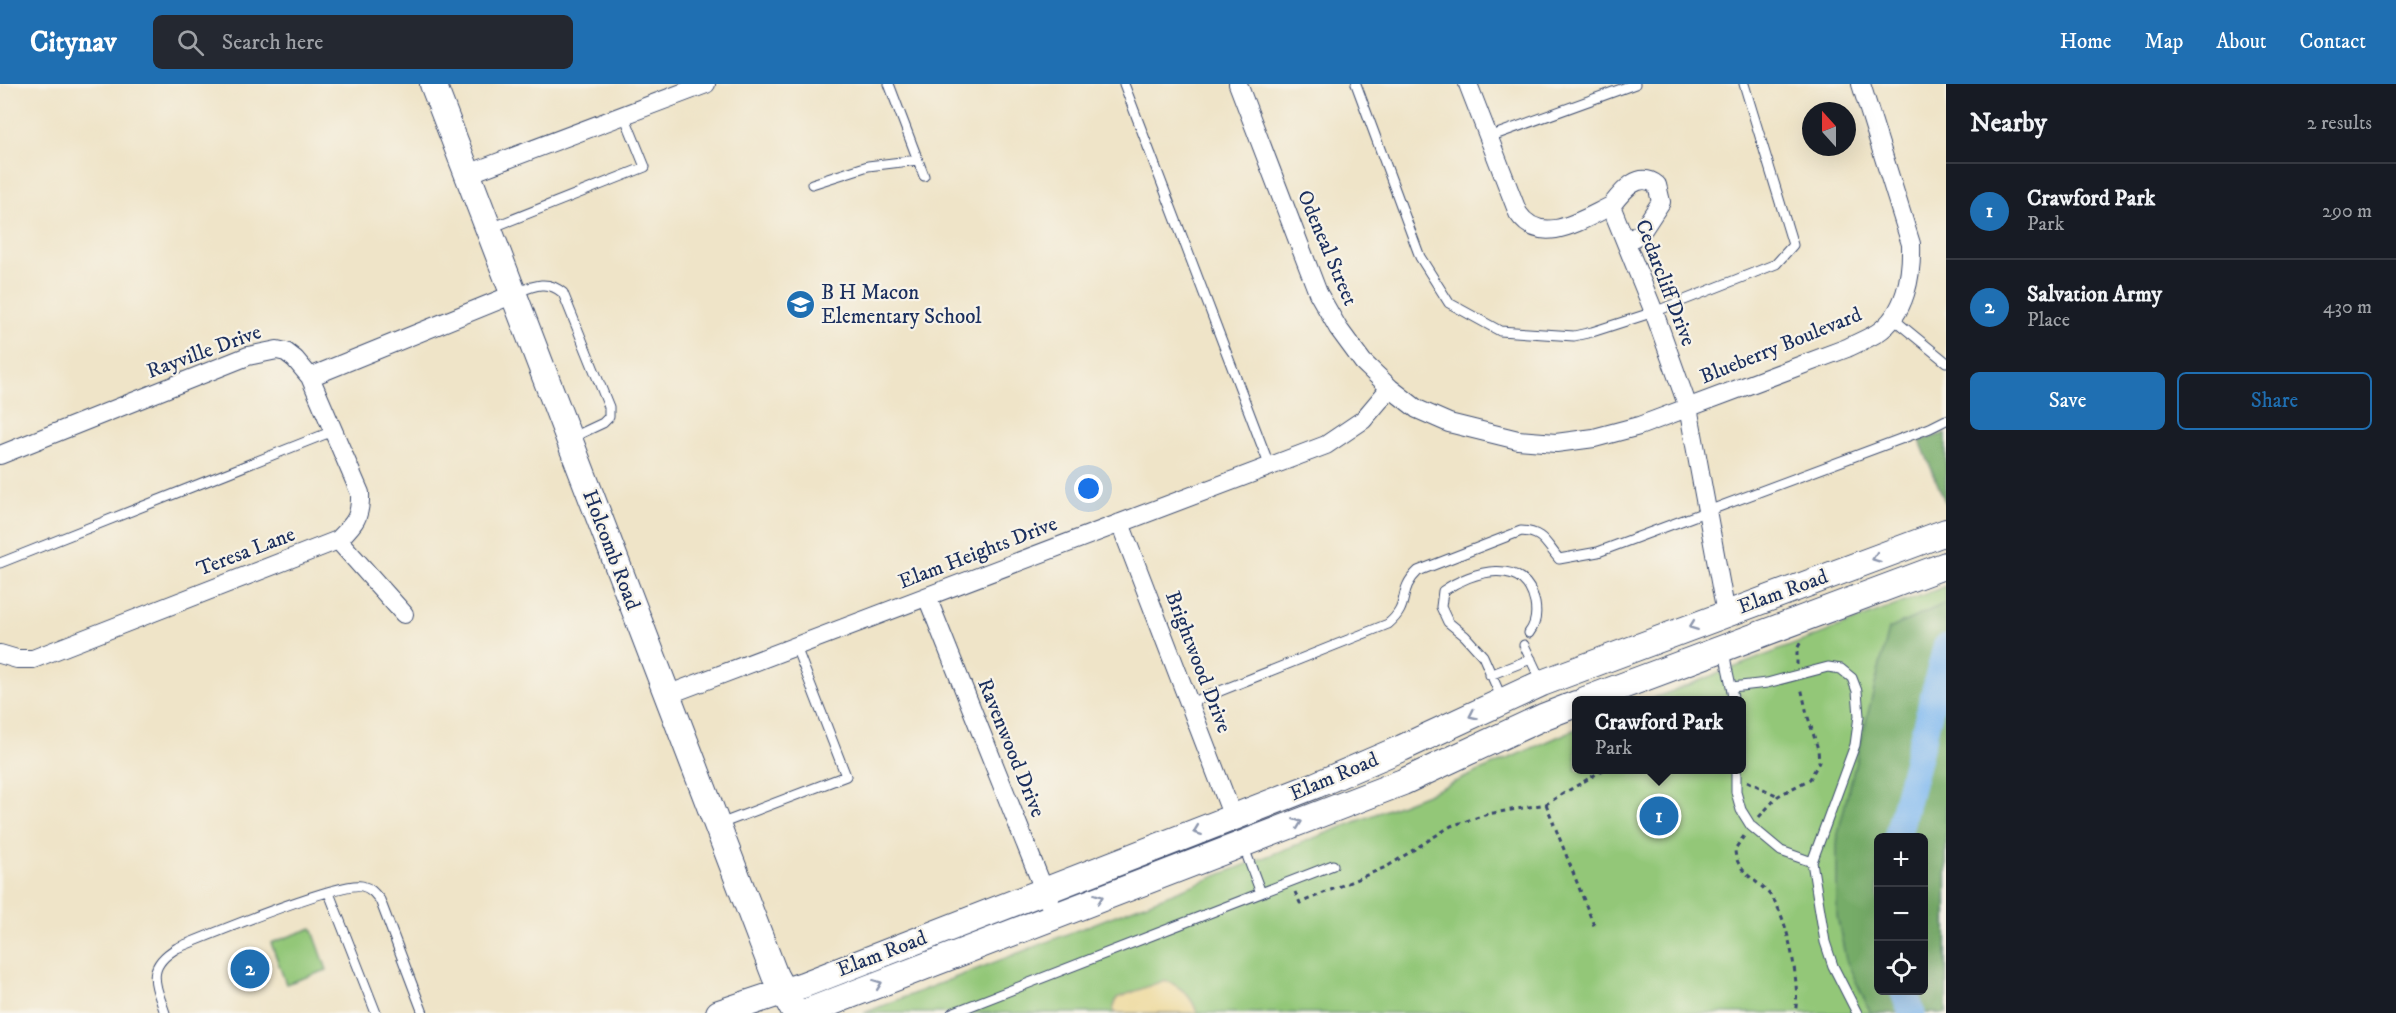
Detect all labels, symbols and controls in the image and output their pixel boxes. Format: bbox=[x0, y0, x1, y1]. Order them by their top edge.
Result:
search box bbox=[153, 15, 573, 69]
text: Citynav bbox=[30, 25, 117, 60]
icon: search bbox=[174, 26, 207, 59]
text: Search here bbox=[222, 29, 323, 56]
text: Home bbox=[2060, 29, 2112, 55]
text: Map bbox=[2145, 29, 2183, 55]
text: About bbox=[2216, 29, 2267, 55]
text: Contact bbox=[2300, 29, 2366, 55]
north arrow bbox=[1802, 102, 1856, 156]
text: Nearby bbox=[1970, 107, 2047, 140]
text: 2 results bbox=[2307, 111, 2372, 136]
text: Crawford Park bbox=[2027, 185, 2155, 212]
street label: Odeneal Street bbox=[1291, 186, 1363, 310]
text: 1 bbox=[1986, 199, 1993, 224]
text: 290 m bbox=[2322, 199, 2372, 224]
text: Park bbox=[2027, 212, 2064, 237]
street label: Cedarcliff Drive bbox=[1629, 216, 1701, 350]
place label: B H Macon Elementary School bbox=[821, 280, 982, 330]
text: Salvation Army bbox=[2027, 281, 2162, 308]
school or university icon: B H Macon Elementary School bbox=[784, 289, 816, 321]
text: 2 bbox=[1985, 295, 1994, 320]
text: 430 m bbox=[2323, 295, 2372, 320]
street label: Blueberry Boulevard bbox=[1696, 302, 1866, 390]
text: Place bbox=[2027, 308, 2070, 333]
street label: Rayville Drive bbox=[143, 319, 265, 385]
button: Save bbox=[1970, 372, 2165, 430]
button: Share bbox=[2177, 372, 2372, 430]
your location bbox=[1074, 474, 1103, 503]
street label: Holcomb Road bbox=[576, 486, 646, 614]
street label: Elam Heights Drive bbox=[895, 511, 1061, 595]
street label: Teresa Lane bbox=[193, 521, 299, 583]
one-way arrow bbox=[1871, 551, 1882, 563]
street label: Elam Road bbox=[1734, 564, 1832, 620]
street label: Brightwood Drive bbox=[1159, 587, 1237, 737]
one-way arrow bbox=[1688, 619, 1699, 632]
street label: Ravenwood Drive bbox=[971, 675, 1051, 821]
popup bbox=[1572, 696, 1746, 774]
one-way arrow bbox=[1469, 707, 1480, 719]
text: Crawford Park bbox=[1595, 709, 1723, 736]
text: Park bbox=[1595, 736, 1632, 761]
street label: Elam Road bbox=[1286, 746, 1383, 807]
pin: 1 bbox=[1640, 794, 1678, 838]
one-way arrow bbox=[1291, 818, 1302, 830]
one-way arrow bbox=[1192, 824, 1203, 836]
map controls bbox=[1874, 833, 1928, 995]
button: + bbox=[1874, 833, 1928, 887]
button: − bbox=[1874, 887, 1928, 941]
one-way arrow bbox=[1093, 893, 1104, 906]
street label: Elam Road bbox=[834, 925, 931, 983]
button: locate bbox=[1874, 941, 1928, 995]
pin: 2 bbox=[230, 946, 270, 992]
one-way arrow bbox=[872, 979, 883, 991]

